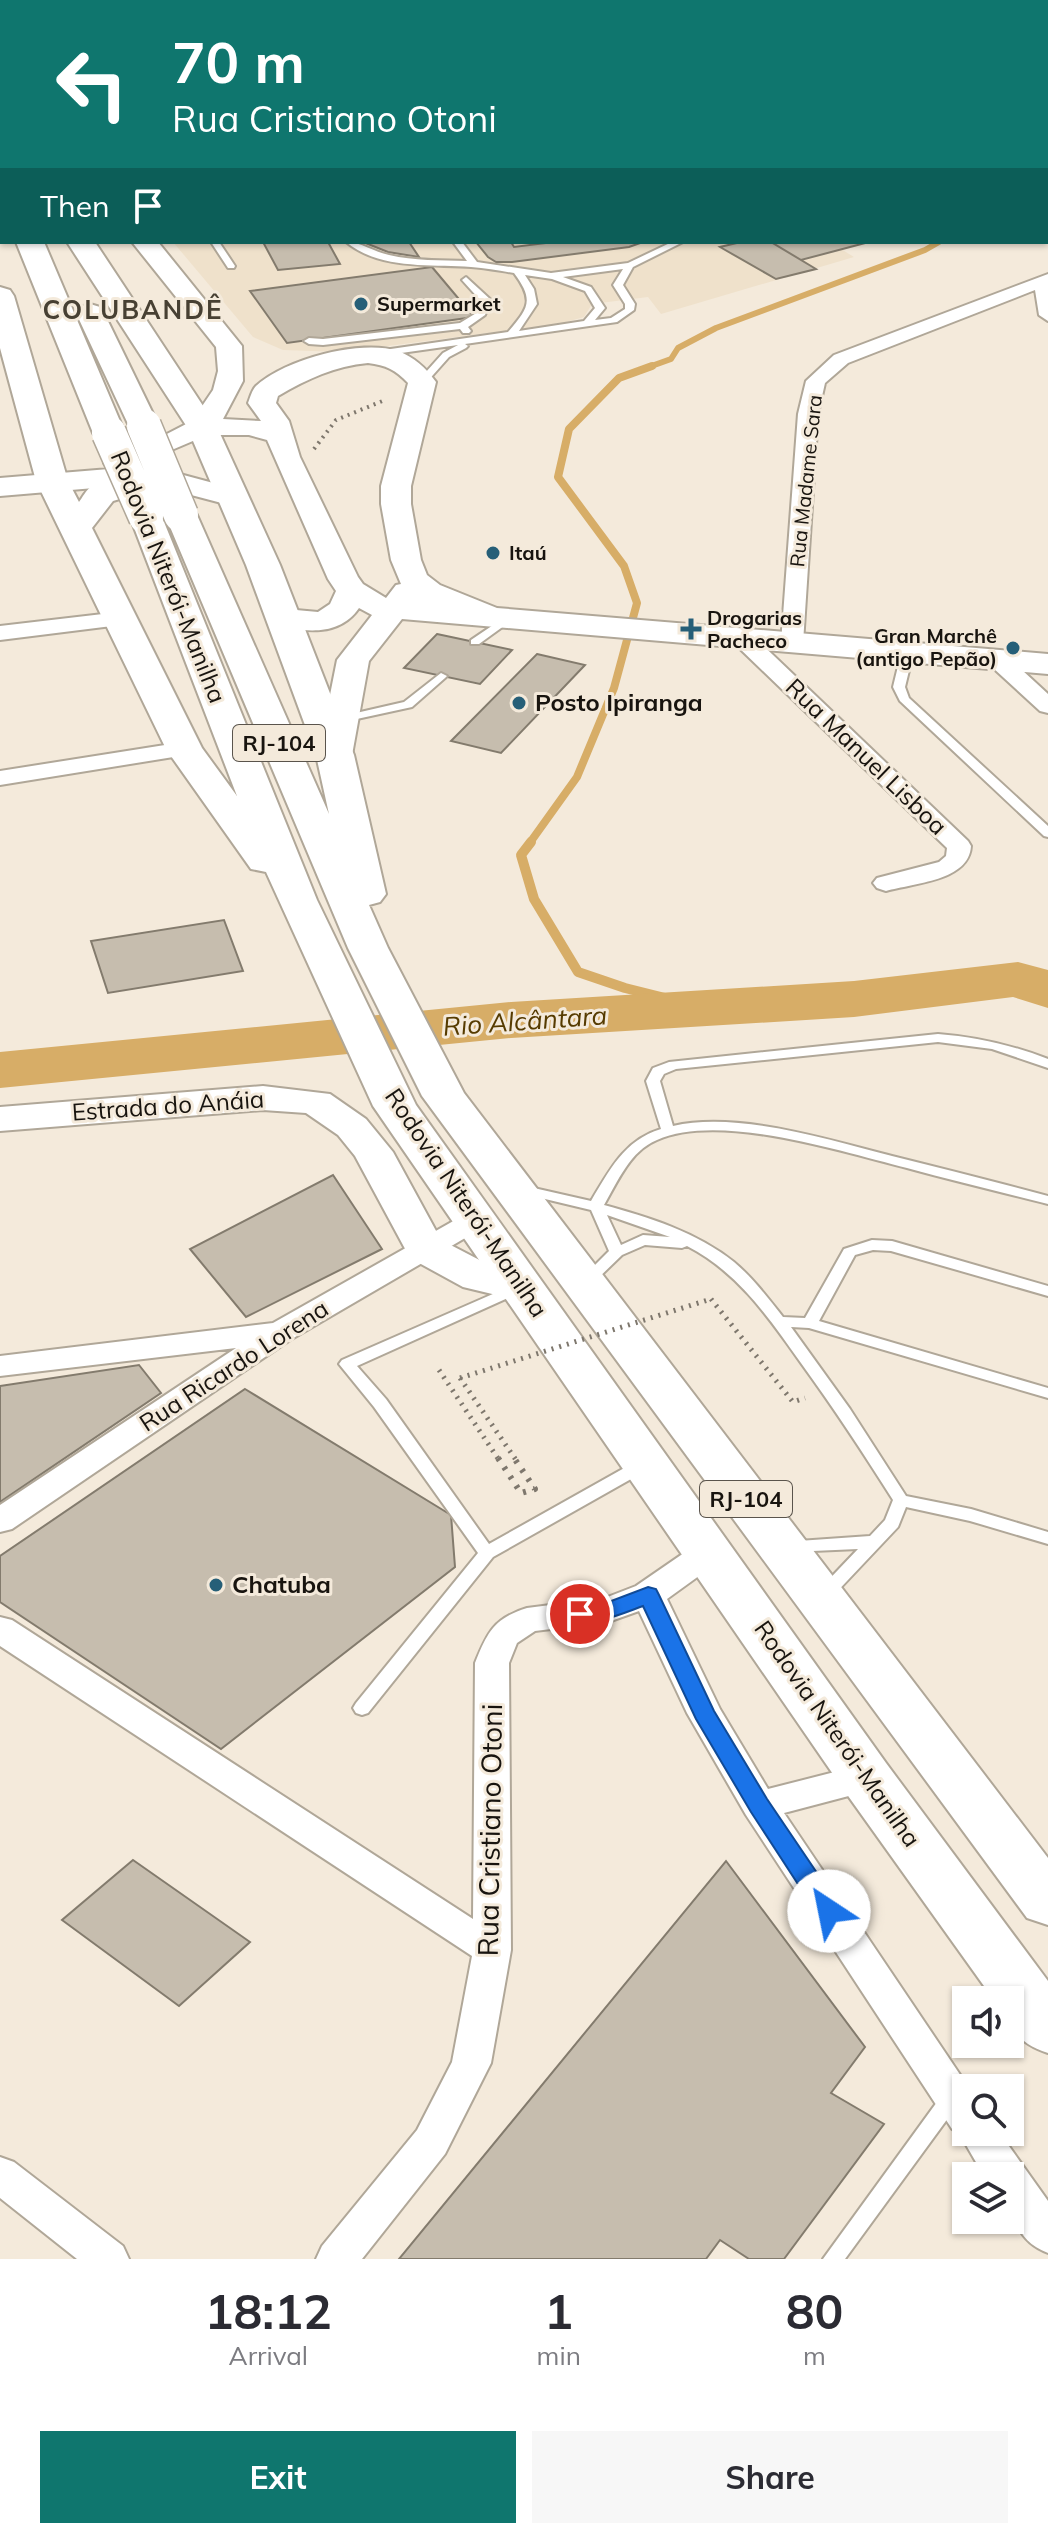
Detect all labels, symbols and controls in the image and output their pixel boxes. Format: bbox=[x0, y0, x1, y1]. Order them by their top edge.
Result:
text: 70 m bbox=[172, 27, 305, 97]
icon: left bbox=[40, 32, 144, 136]
text: Rua Cristiano Otoni bbox=[172, 96, 497, 141]
icon: arrive bbox=[126, 184, 170, 228]
text: Then bbox=[40, 187, 110, 225]
place label: Supermarket bbox=[377, 291, 501, 316]
district label: COLUBANDÊ bbox=[43, 293, 223, 326]
marker: Supermarket bbox=[352, 295, 370, 313]
street label: Rua Madame Sara bbox=[784, 394, 827, 568]
street label: Rodovia Niterói-Manilha bbox=[105, 446, 233, 707]
place label: Itaú bbox=[509, 540, 547, 565]
marker: Itaú bbox=[484, 544, 502, 562]
place label: Drogarias Pacheco bbox=[707, 605, 802, 653]
marker: Drogarias Pacheco bbox=[682, 620, 700, 638]
place label: Gran Marchê (antigo Pepão) bbox=[856, 623, 997, 671]
marker: Gran Marchê (antigo Pepão) bbox=[1004, 639, 1022, 657]
street label: Rua Manuel Lisboa bbox=[780, 672, 953, 841]
place label: Posto Ipiranga bbox=[535, 687, 703, 717]
marker: Posto Ipiranga bbox=[510, 694, 528, 712]
road number: RJ-104 bbox=[233, 725, 325, 761]
water label: Rio Alcântara bbox=[442, 998, 608, 1043]
street label: Rodovia Niterói-Manilha bbox=[379, 1082, 555, 1322]
street label: Estrada do Anáia bbox=[71, 1083, 265, 1127]
street label: Rua Ricardo Lorena bbox=[133, 1293, 334, 1437]
road number: RJ-104 bbox=[700, 1481, 792, 1517]
place label: Chatuba bbox=[232, 1569, 331, 1599]
marker: Chatuba bbox=[207, 1576, 225, 1594]
pin bbox=[546, 1580, 614, 1648]
icon: arrive bbox=[558, 1592, 602, 1636]
street label: Rodovia Niterói-Manilha bbox=[748, 1615, 927, 1852]
street label: Rua Cristiano Otoni bbox=[470, 1703, 509, 1957]
position arrow bbox=[787, 1869, 871, 1953]
map controls bbox=[952, 1986, 1024, 2234]
button: sound bbox=[952, 1986, 1024, 2058]
button: search bbox=[952, 2074, 1024, 2146]
button: layers bbox=[952, 2162, 1024, 2234]
text: 18:12 bbox=[205, 2281, 332, 2341]
text: 1 bbox=[544, 2281, 573, 2341]
text: 80 bbox=[786, 2281, 843, 2341]
text: Arrival bbox=[229, 2339, 308, 2372]
text: min bbox=[537, 2339, 581, 2372]
text: m bbox=[803, 2339, 826, 2372]
button: Exit bbox=[40, 2431, 516, 2523]
button: Share bbox=[532, 2431, 1008, 2523]

